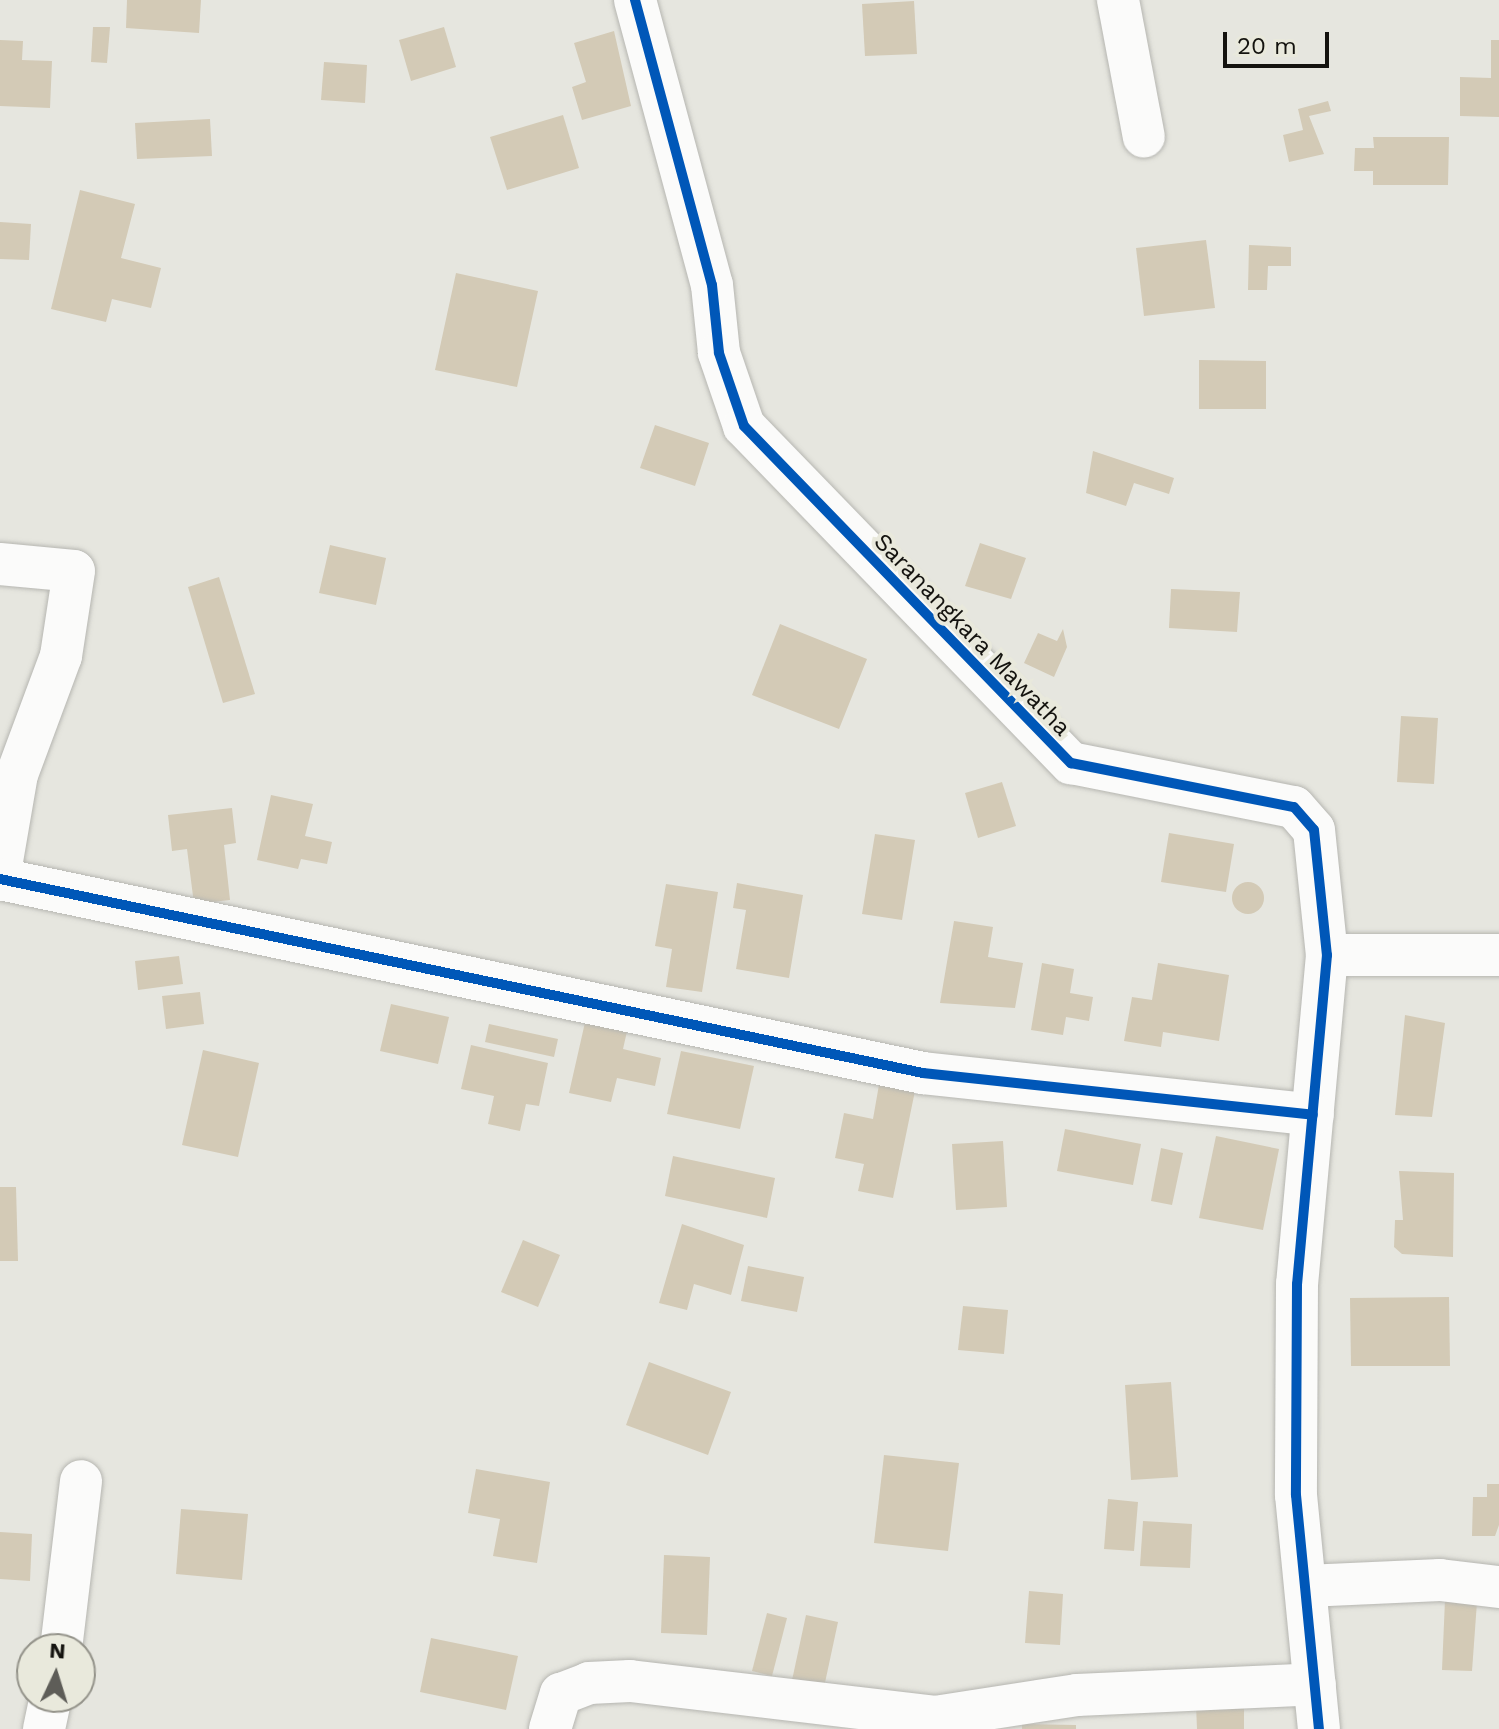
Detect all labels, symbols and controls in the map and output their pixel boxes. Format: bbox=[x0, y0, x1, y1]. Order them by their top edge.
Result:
scale bar bbox=[1227, 16, 1333, 66]
text: 20 m bbox=[1237, 32, 1297, 60]
street label: Saranangkara Mawatha bbox=[867, 527, 1077, 743]
north arrow bbox=[16, 1633, 96, 1713]
text: N bbox=[49, 1638, 67, 1664]

